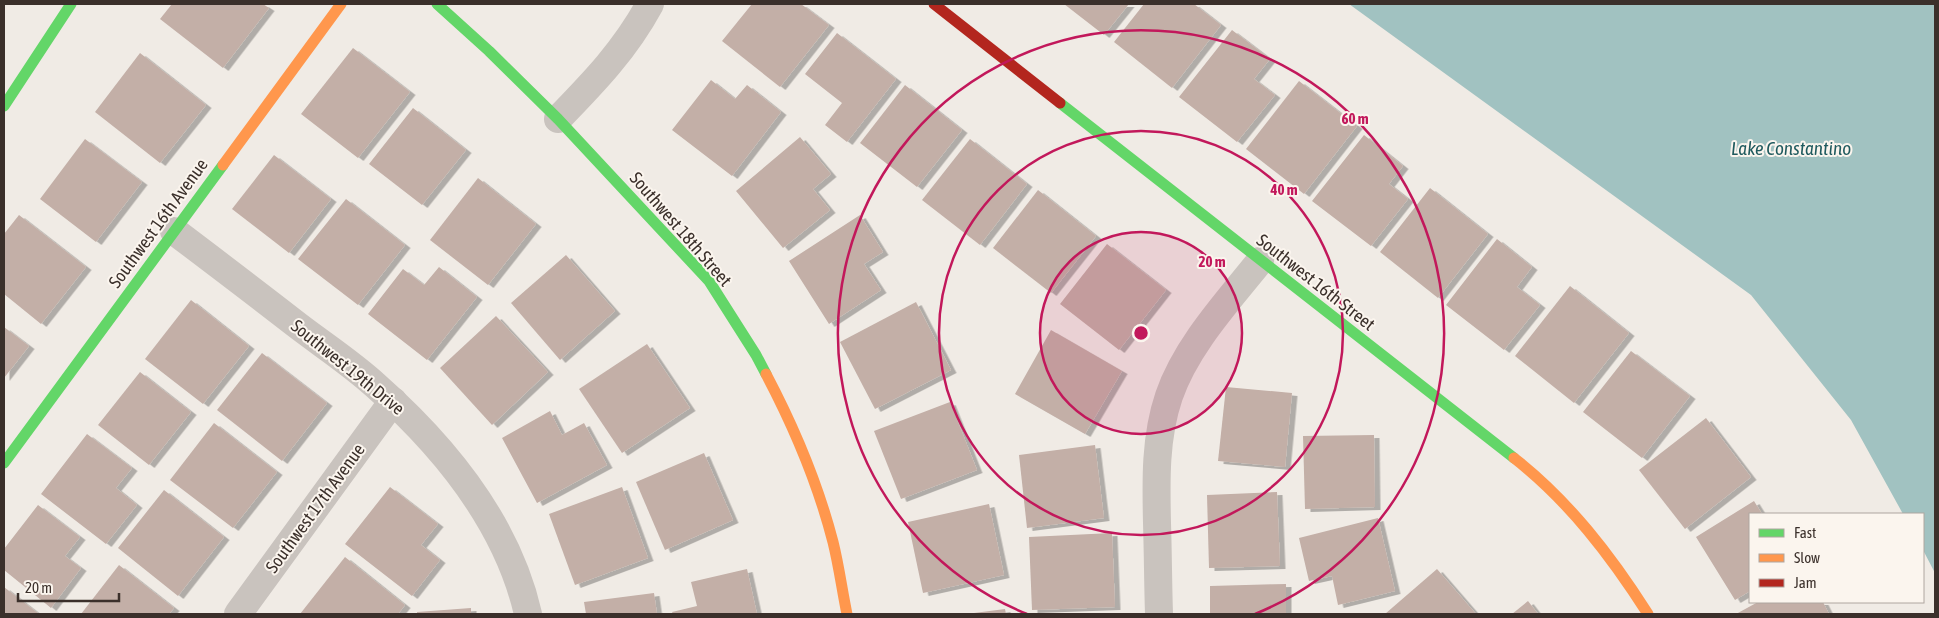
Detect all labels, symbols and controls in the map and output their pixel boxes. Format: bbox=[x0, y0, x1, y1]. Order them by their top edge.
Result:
text: 60 m bbox=[1342, 110, 1369, 127]
water label: Lake Constantino bbox=[1731, 137, 1851, 159]
street label: Southwest 16th Avenue bbox=[104, 154, 212, 292]
street label: Southwest 18th Street bbox=[626, 168, 736, 290]
text: 40 m bbox=[1270, 181, 1298, 198]
street label: Southwest 16th Street bbox=[1253, 229, 1379, 335]
text: 20 m bbox=[1199, 253, 1226, 270]
street label: Southwest 19th Drive bbox=[287, 315, 409, 419]
centre of rings bbox=[1132, 324, 1150, 342]
street label: Southwest 17th Avenue bbox=[261, 439, 369, 577]
legend bbox=[1749, 513, 1924, 603]
text: Fast bbox=[1794, 524, 1816, 541]
text: Slow bbox=[1794, 549, 1820, 566]
scale bar bbox=[18, 570, 119, 602]
text: Jam bbox=[1794, 574, 1817, 591]
text: 20 m bbox=[25, 579, 52, 596]

